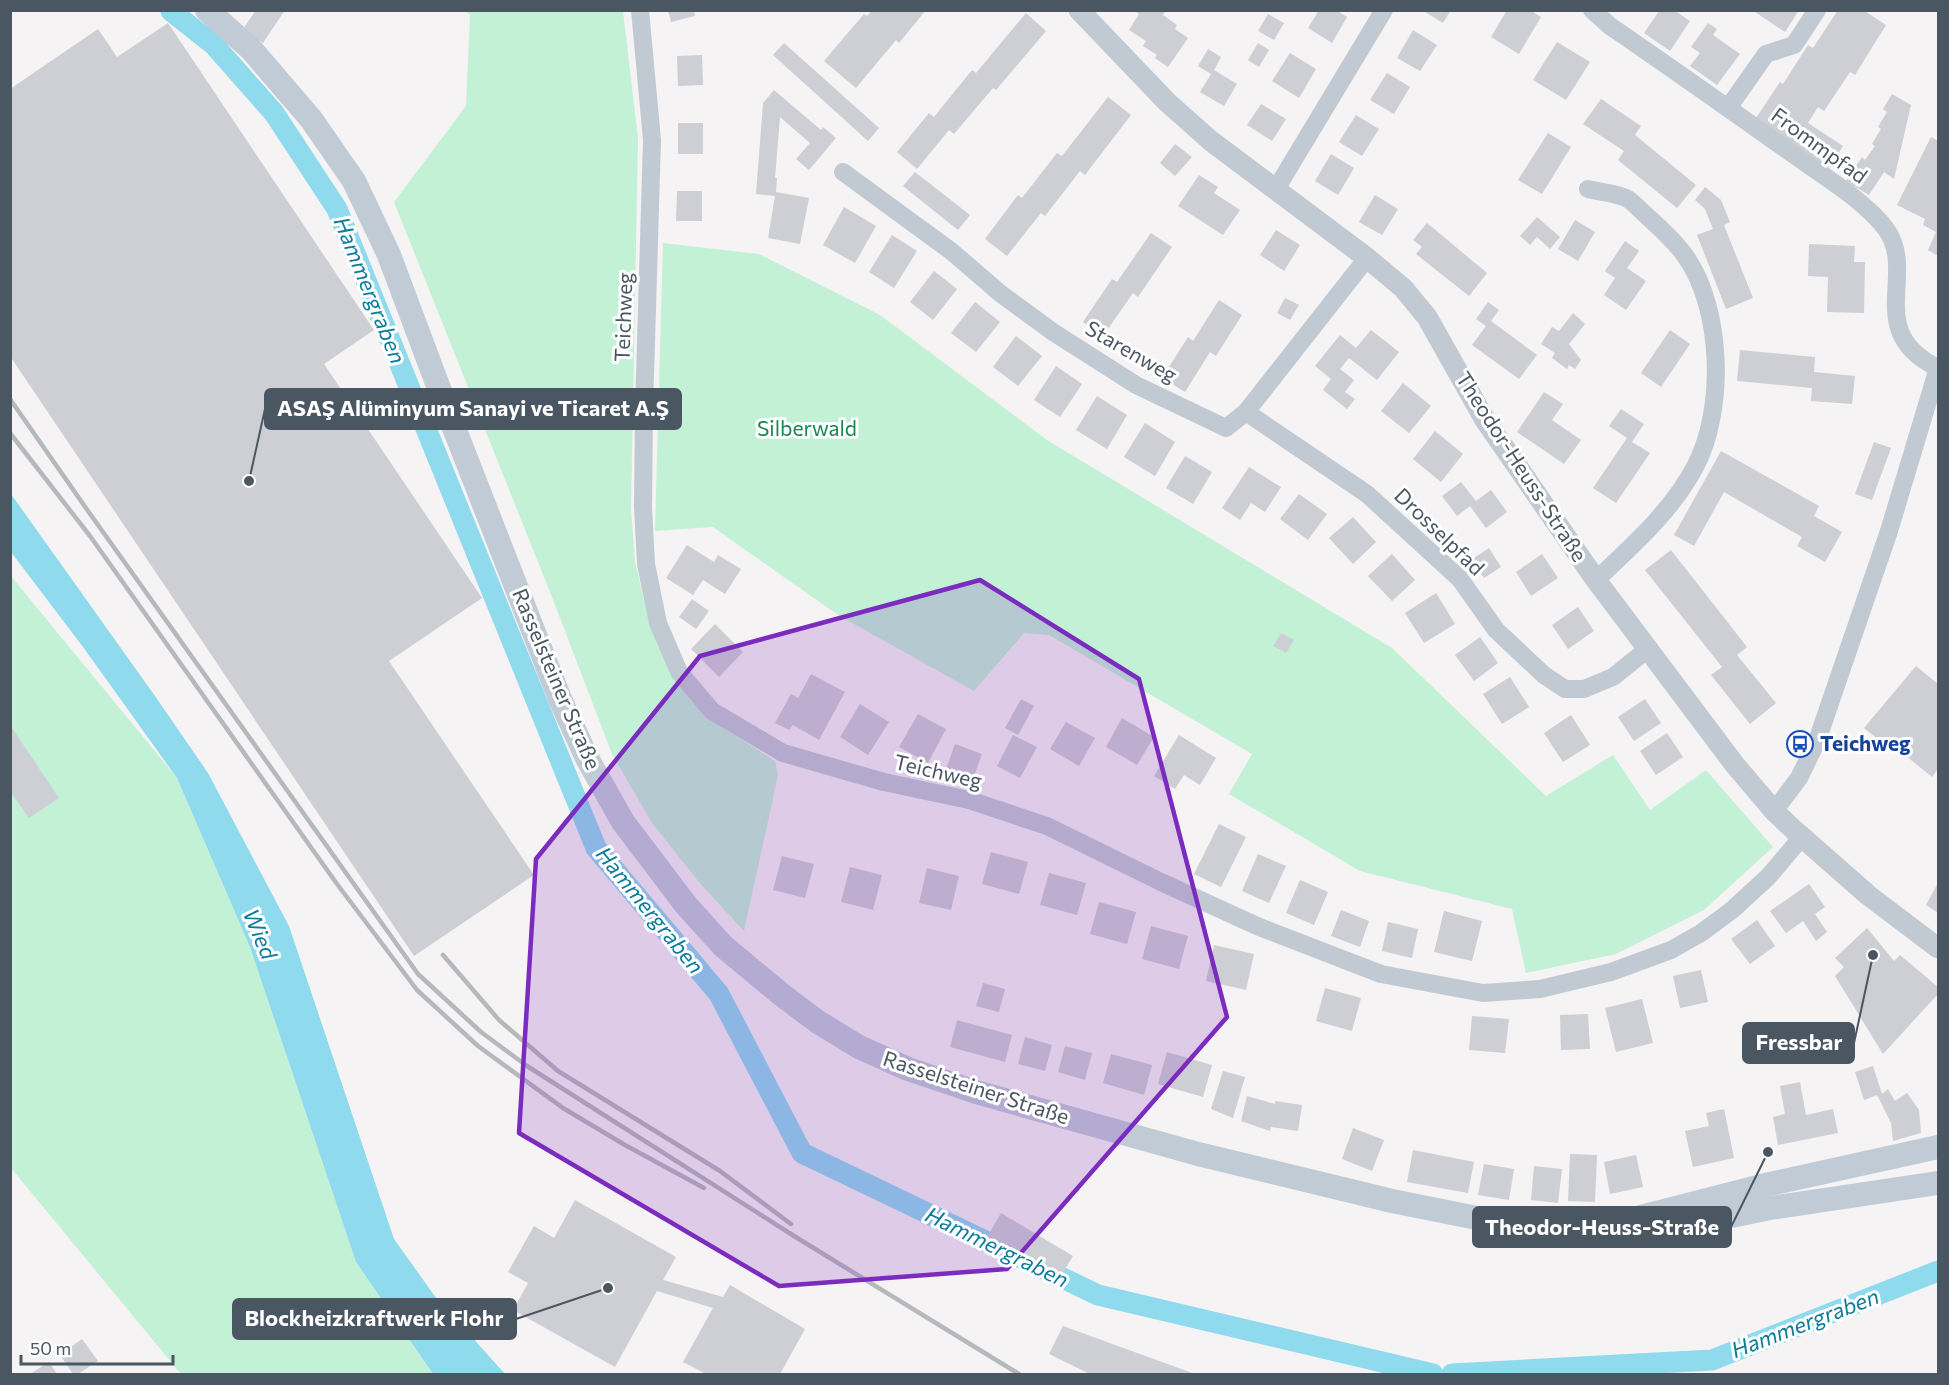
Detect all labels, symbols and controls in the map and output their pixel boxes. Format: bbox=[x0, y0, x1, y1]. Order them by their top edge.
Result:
street label: Frommpfad bbox=[1767, 102, 1873, 188]
water label: Hammergraben bbox=[329, 212, 412, 367]
street label: Teichweg bbox=[608, 272, 637, 362]
street label: Starenweg bbox=[1082, 315, 1182, 387]
street label: Theodor-Heuss-Straße bbox=[1452, 367, 1593, 566]
callout: ASAŞ Alüminyum Sanayi ve Ticaret A.Ş bbox=[265, 389, 681, 429]
text: ASAŞ Alüminyum Sanayi ve Ticaret A.Ş bbox=[277, 394, 669, 421]
park label: Silberwald bbox=[757, 415, 857, 440]
street label: Drosselpfad bbox=[1390, 482, 1490, 580]
street label: Rasselsteiner Straße bbox=[508, 584, 607, 773]
bus stop icon: Teichweg bbox=[1785, 729, 1815, 759]
place label: Teichweg bbox=[1820, 730, 1911, 755]
street label: Teichweg bbox=[892, 748, 985, 793]
water label: Hammergraben bbox=[591, 841, 710, 979]
water label: Wied bbox=[238, 904, 284, 964]
callout: Fressbar bbox=[1743, 1023, 1854, 1063]
text: Fressbar bbox=[1755, 1028, 1843, 1055]
street label: Rasselsteiner Straße bbox=[880, 1045, 1073, 1128]
water label: Hammergraben bbox=[921, 1200, 1073, 1293]
callout: Theodor-Heuss-Straße bbox=[1473, 1207, 1731, 1247]
text: Theodor-Heuss-Straße bbox=[1485, 1213, 1719, 1240]
water label: Hammergraben bbox=[1727, 1282, 1882, 1363]
callout: Blockheizkraftwerk Flohr bbox=[233, 1299, 516, 1339]
text: Blockheizkraftwerk Flohr bbox=[244, 1304, 504, 1331]
scale bar bbox=[21, 1328, 172, 1366]
text: 50 m bbox=[30, 1337, 71, 1359]

